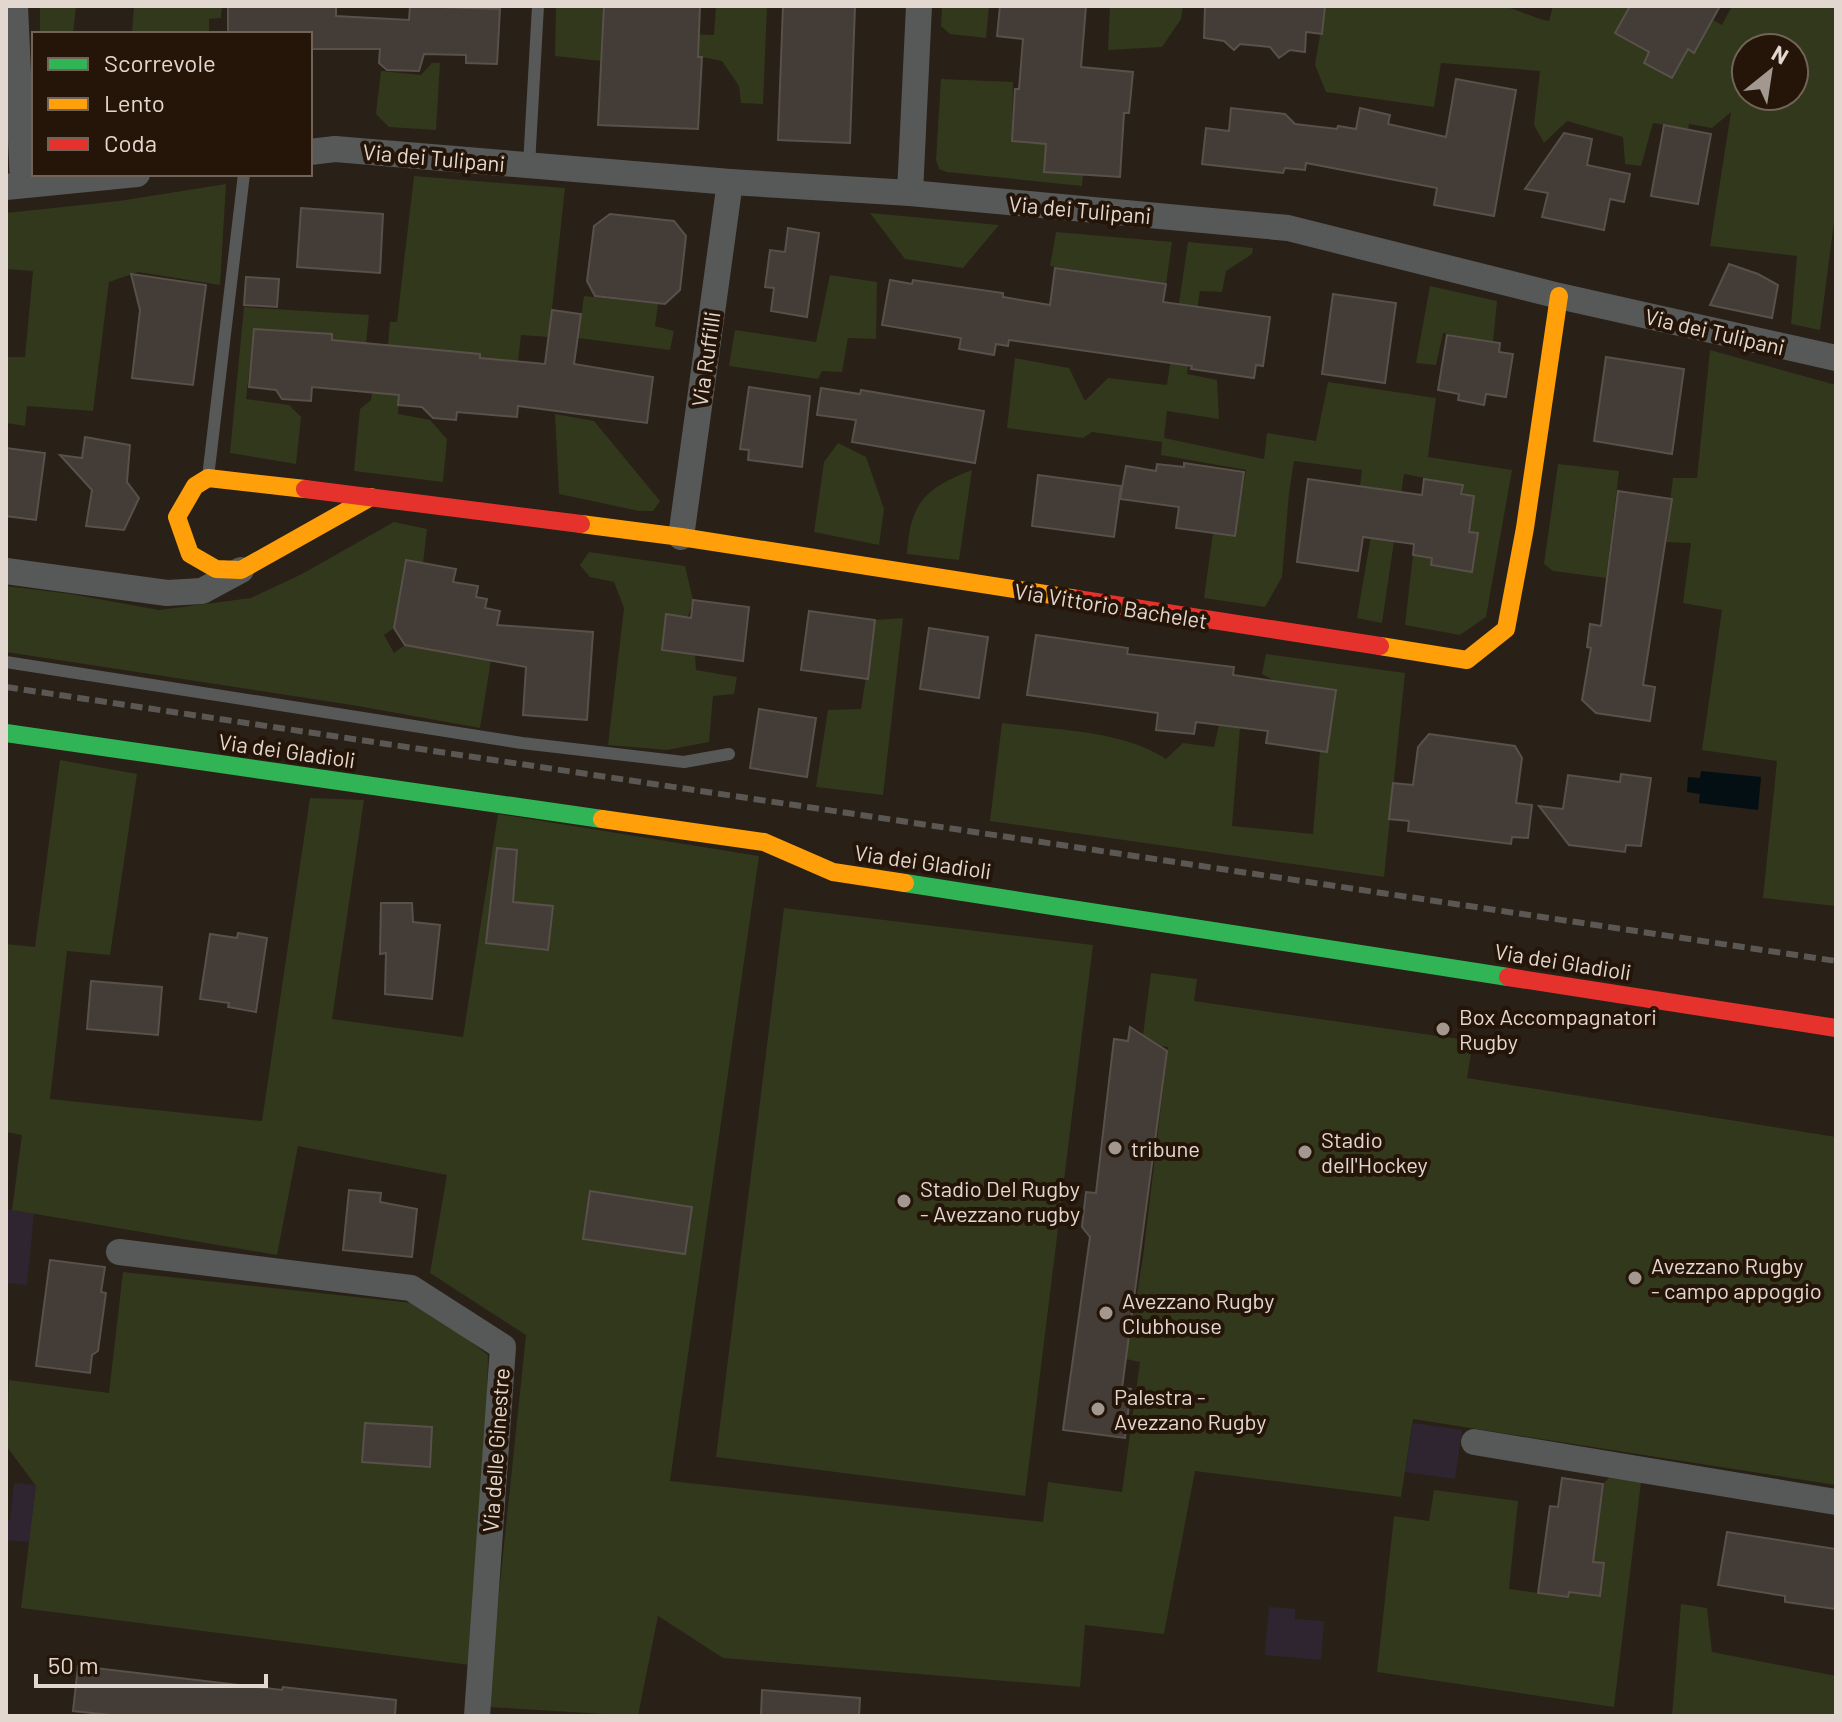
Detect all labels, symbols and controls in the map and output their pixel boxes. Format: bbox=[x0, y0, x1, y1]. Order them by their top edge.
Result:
legend bbox=[32, 32, 312, 176]
north arrow bbox=[1730, 32, 1810, 112]
text: N bbox=[1768, 39, 1793, 69]
text: Scorrevole bbox=[104, 48, 216, 77]
text: Lento bbox=[104, 88, 165, 117]
text: Coda bbox=[104, 128, 157, 157]
street label: Via dei Tulipani bbox=[362, 138, 506, 176]
street label: Via dei Tulipani bbox=[1008, 190, 1152, 228]
street label: Via dei Tulipani bbox=[1642, 302, 1788, 360]
street label: Via Ruffilli bbox=[685, 310, 725, 408]
street label: Via Vittorio Bachelet bbox=[1013, 577, 1209, 633]
street label: Via dei Gladioli bbox=[217, 728, 357, 772]
street label: Via dei Gladioli bbox=[853, 839, 993, 883]
street label: Via dei Gladioli bbox=[1493, 937, 1633, 985]
place label: Box Accompagnatori Rugby bbox=[1459, 1003, 1657, 1054]
marker: Box Accompagnatori Rugby bbox=[1434, 1020, 1452, 1038]
place label: Stadio dell'Hockey bbox=[1321, 1126, 1428, 1177]
place label: tribune bbox=[1131, 1135, 1200, 1161]
marker: tribune bbox=[1106, 1139, 1124, 1157]
marker: Stadio dell'Hockey bbox=[1296, 1143, 1314, 1161]
place label: Stadio Del Rugby - Avezzano rugby bbox=[920, 1175, 1080, 1226]
marker: Stadio Del Rugby - Avezzano rugby bbox=[895, 1192, 913, 1210]
place label: Avezzano Rugby - campo appoggio bbox=[1651, 1252, 1822, 1303]
marker: Avezzano Rugby - campo appoggio bbox=[1626, 1269, 1644, 1287]
place label: Avezzano Rugby Clubhouse bbox=[1122, 1287, 1274, 1338]
marker: Avezzano Rugby Clubhouse bbox=[1097, 1304, 1115, 1322]
street label: Via delle Ginestre bbox=[476, 1367, 514, 1533]
place label: Palestra - Avezzano Rugby bbox=[1114, 1383, 1266, 1434]
marker: Palestra - Avezzano Rugby bbox=[1089, 1400, 1107, 1418]
scale bar bbox=[36, 1638, 266, 1688]
text: 50 m bbox=[48, 1650, 99, 1679]

